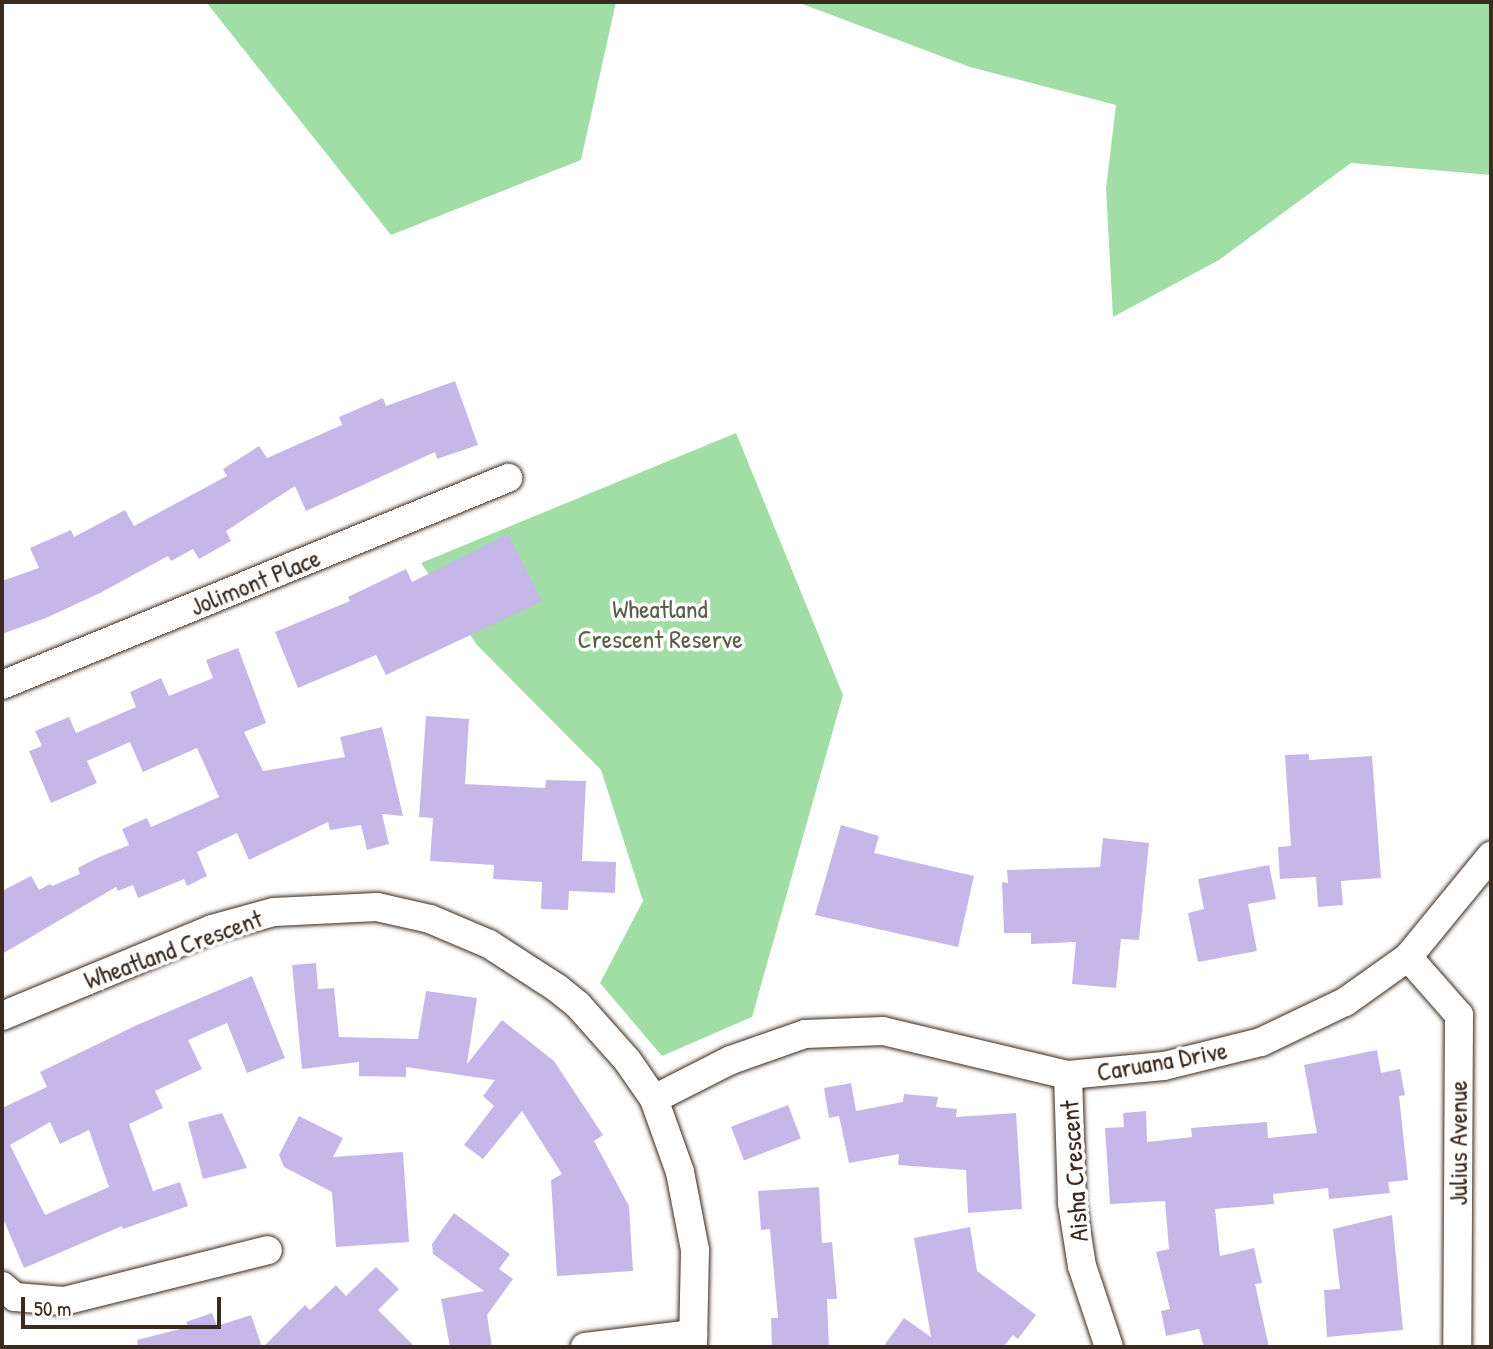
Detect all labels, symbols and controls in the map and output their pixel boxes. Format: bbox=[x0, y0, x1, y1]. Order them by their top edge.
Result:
street label: Jolimont Place bbox=[185, 542, 325, 622]
park label: Wheatland Crescent Reserve bbox=[578, 593, 742, 654]
street label: Wheatland Crescent bbox=[80, 902, 266, 996]
street label: Caruana Drive bbox=[1094, 1034, 1230, 1088]
street label: Julius Avenue bbox=[1442, 1080, 1474, 1206]
street label: Aisha Crescent bbox=[1054, 1099, 1094, 1243]
scale bar bbox=[24, 1282, 224, 1326]
text: 50 m bbox=[34, 1294, 71, 1323]

